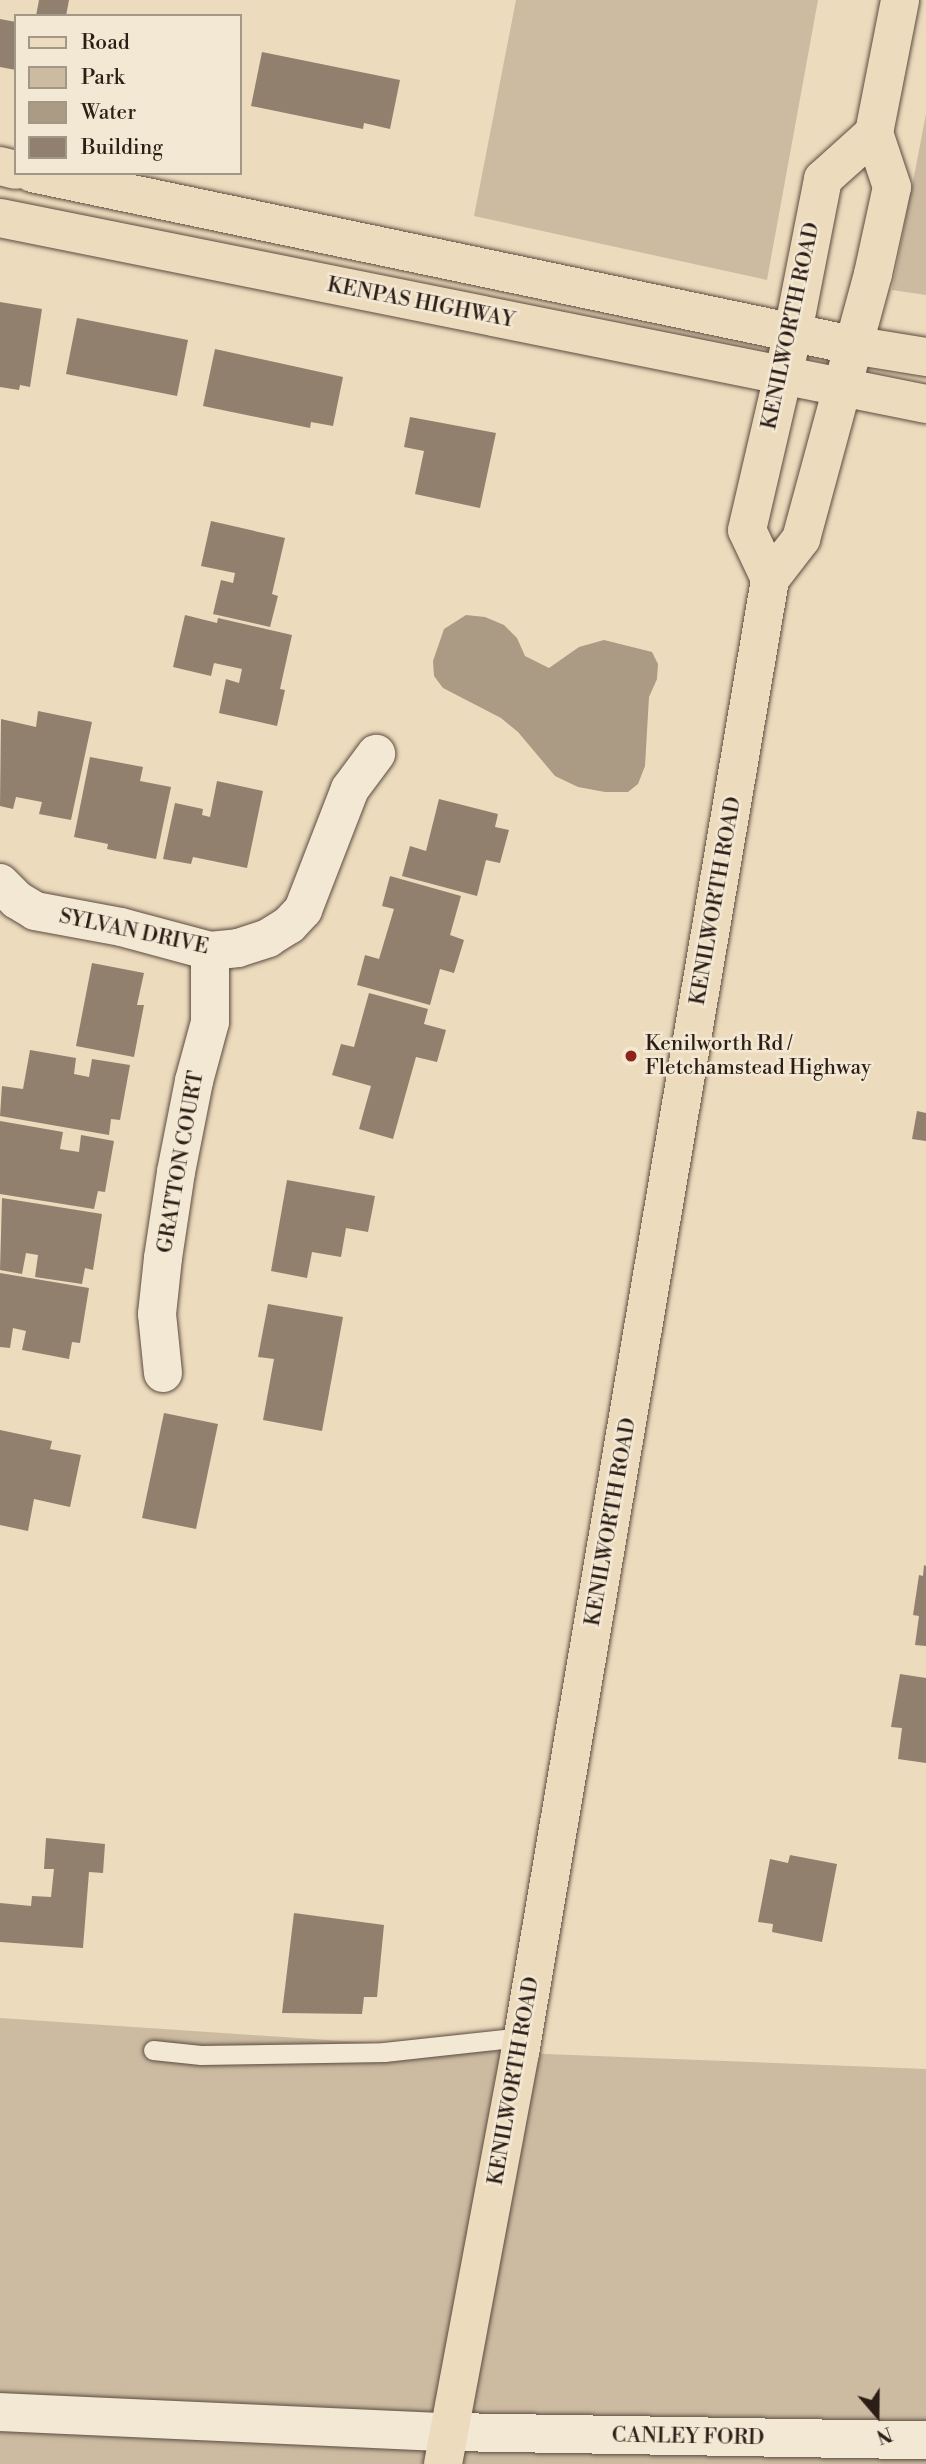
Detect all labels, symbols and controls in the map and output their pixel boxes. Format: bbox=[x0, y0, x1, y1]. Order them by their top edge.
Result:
legend bbox=[14, 14, 242, 175]
text: Road bbox=[81, 30, 130, 56]
text: Park bbox=[81, 65, 125, 91]
text: Water bbox=[81, 100, 136, 126]
text: Building bbox=[81, 135, 163, 161]
street label: KENILWORTH ROAD bbox=[757, 220, 825, 432]
street label: KENPAS HIGHWAY bbox=[325, 272, 517, 334]
street label: KENILWORTH ROAD bbox=[685, 795, 747, 1007]
street label: SYLVAN DRIVE bbox=[57, 904, 211, 960]
place label: Kenilworth Rd / Fletchamstead Highway bbox=[645, 1031, 871, 1081]
marker: Kenilworth Rd / Fletchamstead Highway bbox=[623, 1048, 639, 1064]
street label: GRATTON COURT bbox=[153, 1069, 209, 1255]
street label: KENILWORTH ROAD bbox=[580, 1416, 642, 1628]
street label: KENILWORTH ROAD bbox=[483, 1975, 545, 2187]
north arrow bbox=[842, 2380, 912, 2450]
text: N bbox=[873, 2421, 895, 2449]
street label: CANLEY FORD bbox=[612, 2423, 764, 2451]

